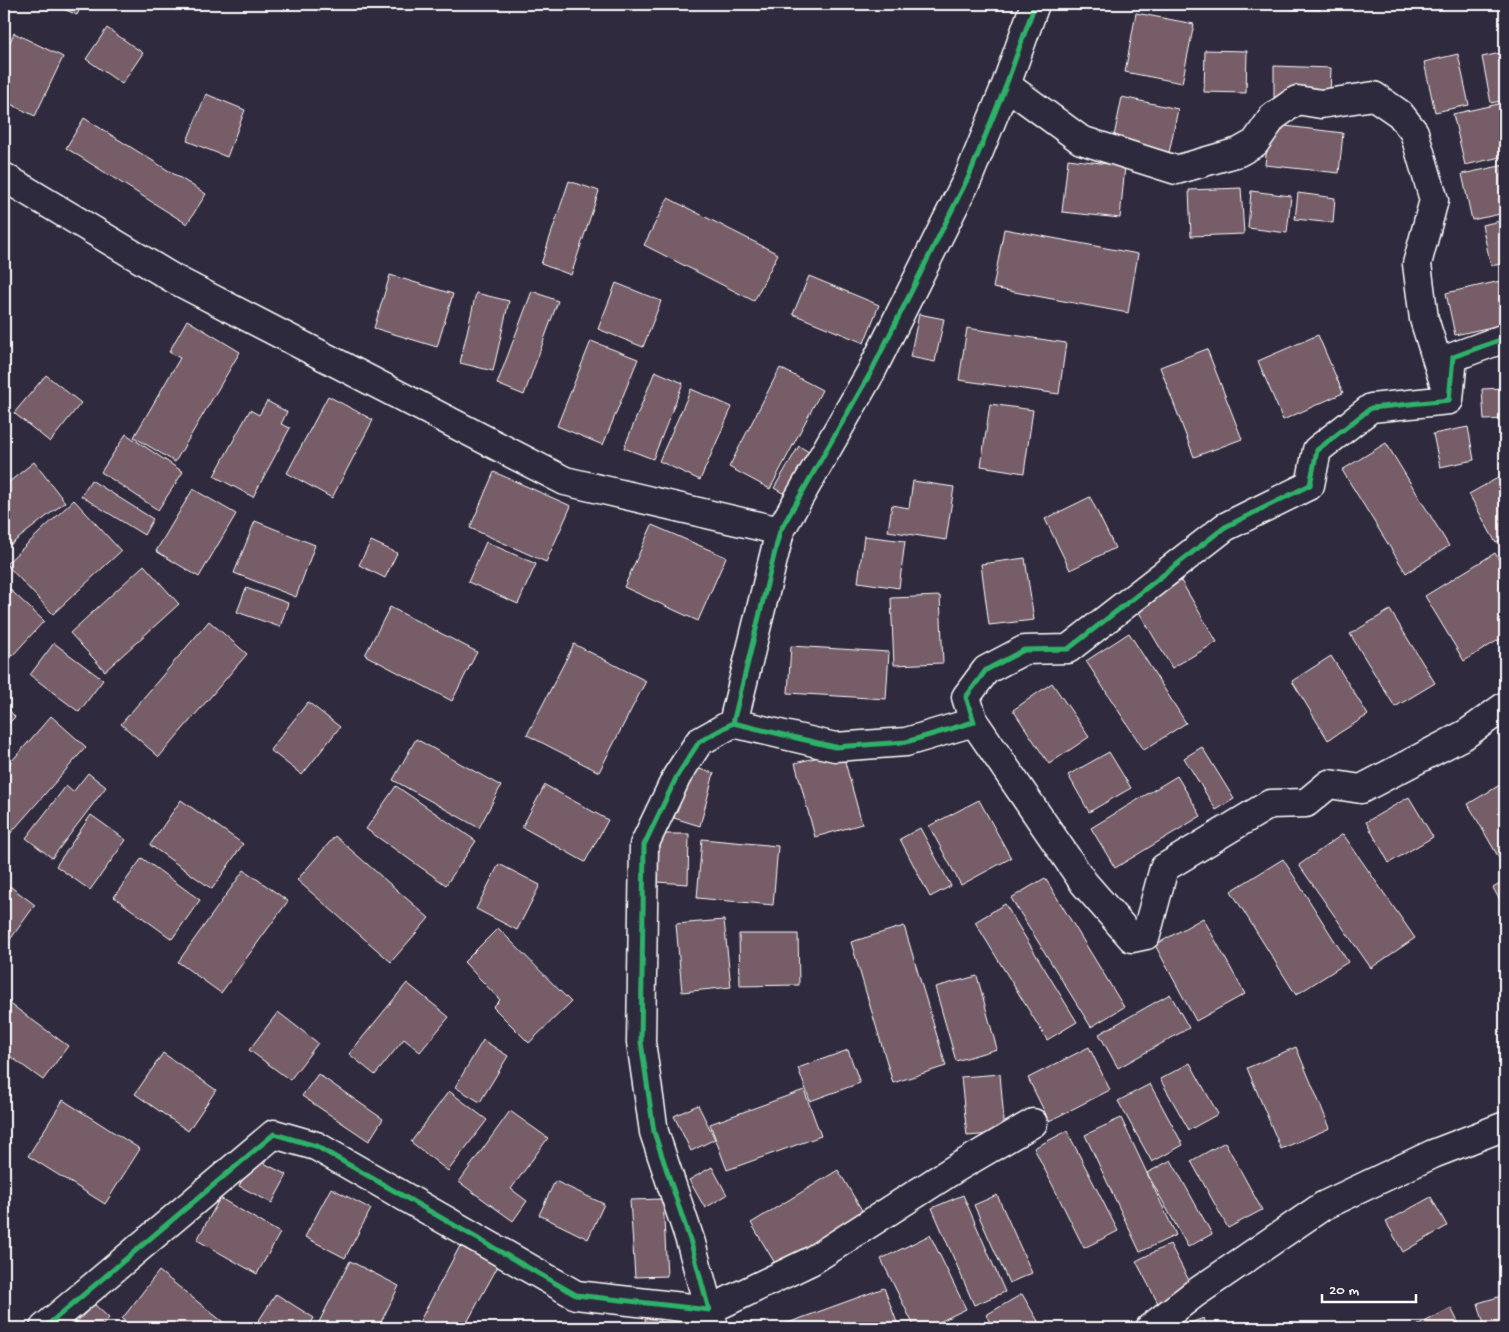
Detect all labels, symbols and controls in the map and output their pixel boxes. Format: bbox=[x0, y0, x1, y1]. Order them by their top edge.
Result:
scale bar bbox=[1322, 1272, 1415, 1304]
text: 20 m bbox=[1329, 1282, 1359, 1300]

